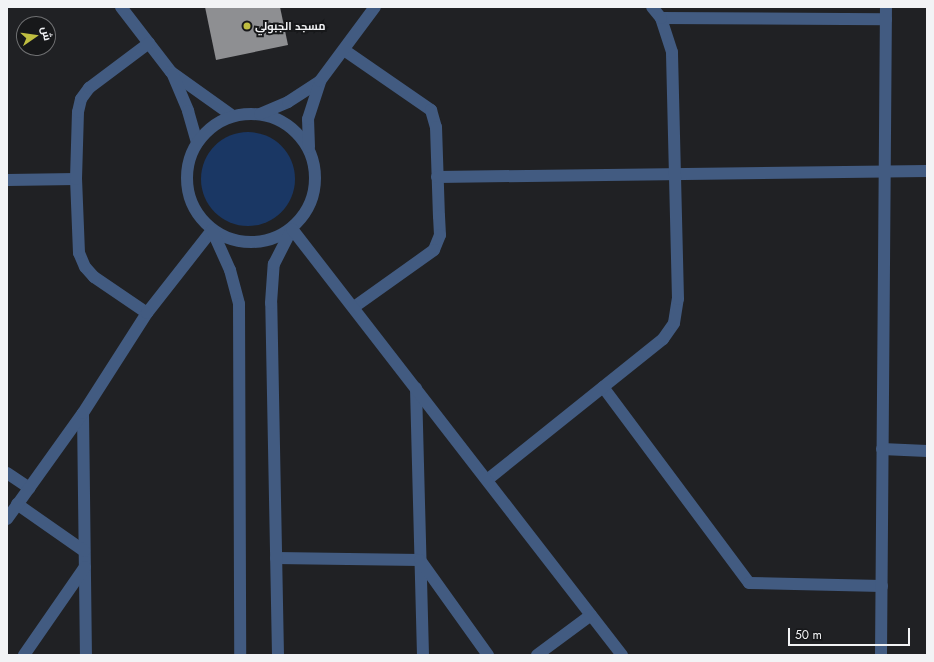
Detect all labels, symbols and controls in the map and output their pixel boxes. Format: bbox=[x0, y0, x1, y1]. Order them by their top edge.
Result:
north arrow bbox=[16, 16, 56, 56]
place label: مسجد الجبولي bbox=[255, 19, 325, 33]
marker: مسجد الجبولي bbox=[242, 21, 252, 31]
text: ش bbox=[37, 25, 56, 42]
scale bar bbox=[790, 620, 912, 646]
text: 50 m bbox=[795, 626, 822, 644]

